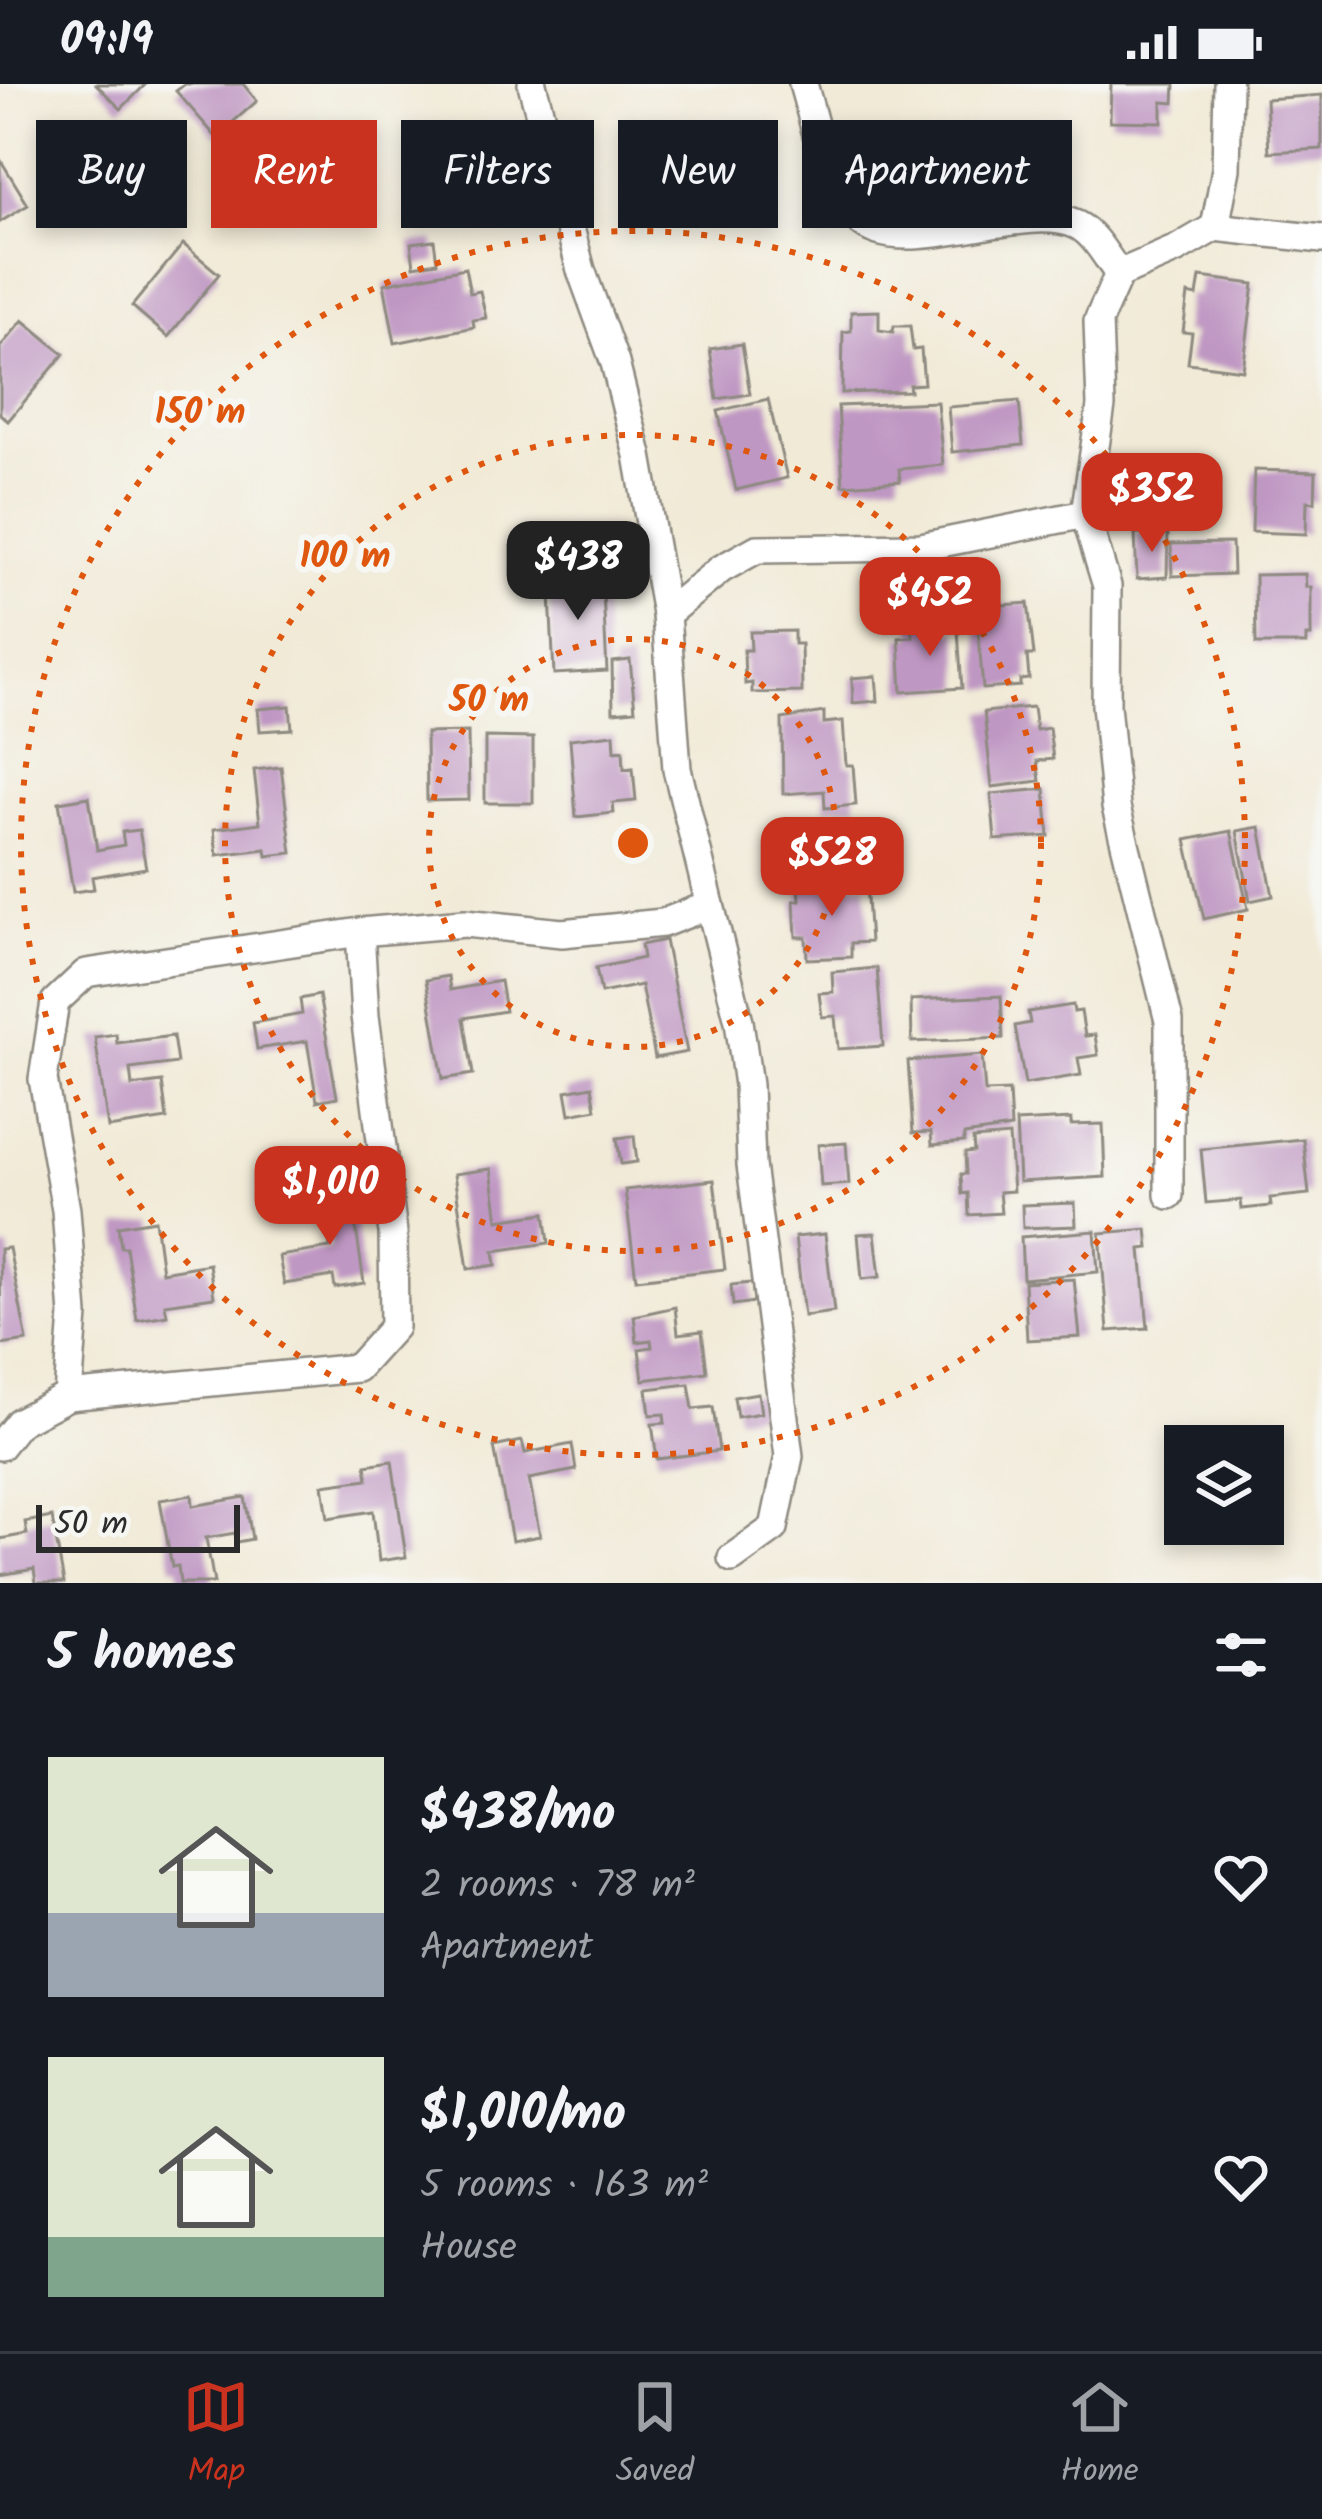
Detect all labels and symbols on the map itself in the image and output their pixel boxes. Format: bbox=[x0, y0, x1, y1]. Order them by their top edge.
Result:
text: 150 m bbox=[155, 385, 245, 442]
pin: $352 bbox=[1081, 453, 1223, 555]
pin: $438 bbox=[507, 521, 649, 623]
text: 100 m bbox=[299, 529, 391, 586]
pin: $452 bbox=[859, 557, 1001, 659]
text: 50 m bbox=[448, 673, 529, 730]
pin: $528 bbox=[761, 817, 903, 919]
centre of rings bbox=[612, 822, 654, 864]
pin: $1,010 bbox=[232, 1146, 428, 1248]
scale bar bbox=[36, 1499, 240, 1552]

